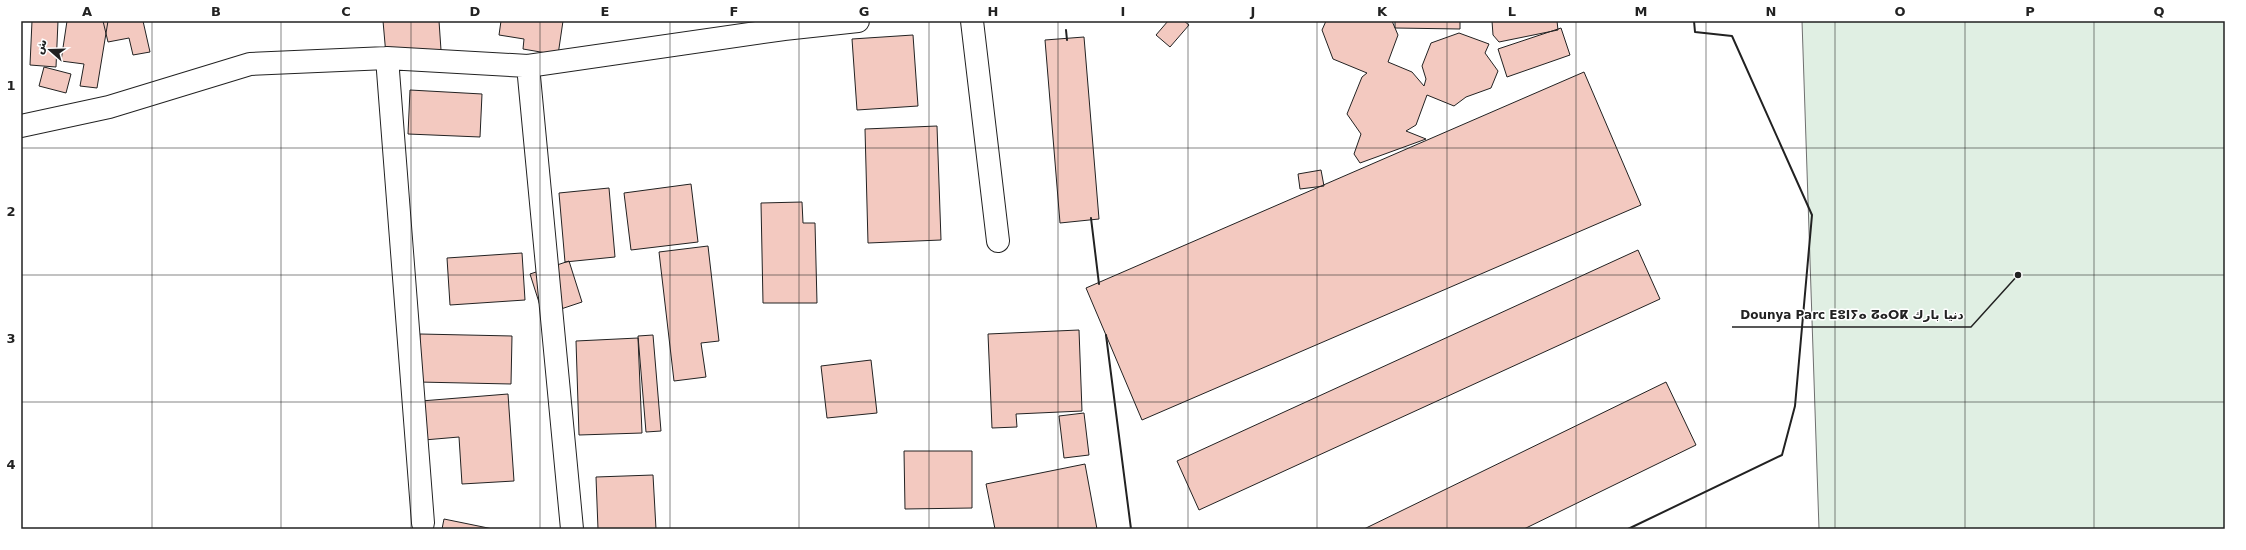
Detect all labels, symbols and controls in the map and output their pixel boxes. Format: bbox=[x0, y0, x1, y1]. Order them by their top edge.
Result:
text: A bbox=[82, 4, 92, 19]
text: B bbox=[211, 4, 221, 19]
text: C bbox=[341, 4, 351, 19]
text: D bbox=[470, 4, 481, 19]
text: E bbox=[601, 4, 609, 19]
text: F bbox=[730, 4, 738, 19]
text: G bbox=[859, 4, 869, 19]
text: H bbox=[988, 4, 998, 19]
text: I bbox=[1121, 4, 1125, 19]
text: J bbox=[1250, 4, 1255, 19]
text: K bbox=[1377, 4, 1388, 19]
text: L bbox=[1508, 4, 1516, 19]
text: M bbox=[1635, 4, 1647, 19]
text: N bbox=[1766, 4, 1776, 19]
text: O bbox=[1894, 4, 1906, 19]
text: P bbox=[2025, 4, 2035, 19]
text: Q bbox=[2153, 4, 2165, 19]
north arrow bbox=[30, 30, 70, 70]
text: ش bbox=[32, 37, 50, 56]
text: 1 bbox=[6, 78, 16, 93]
text: 2 bbox=[6, 204, 16, 219]
callout: Dounya Parc ⴹⵓⵏⵢⴰ ⵒⴰⵔⴽ دنيا بارك bbox=[1732, 303, 1971, 327]
text: Dounya Parc ⴹⵓⵏⵢⴰ ⵒⴰⵔⴽ دنيا بارك bbox=[1740, 308, 1964, 322]
text: 3 bbox=[6, 331, 16, 346]
text: 4 bbox=[6, 457, 16, 472]

